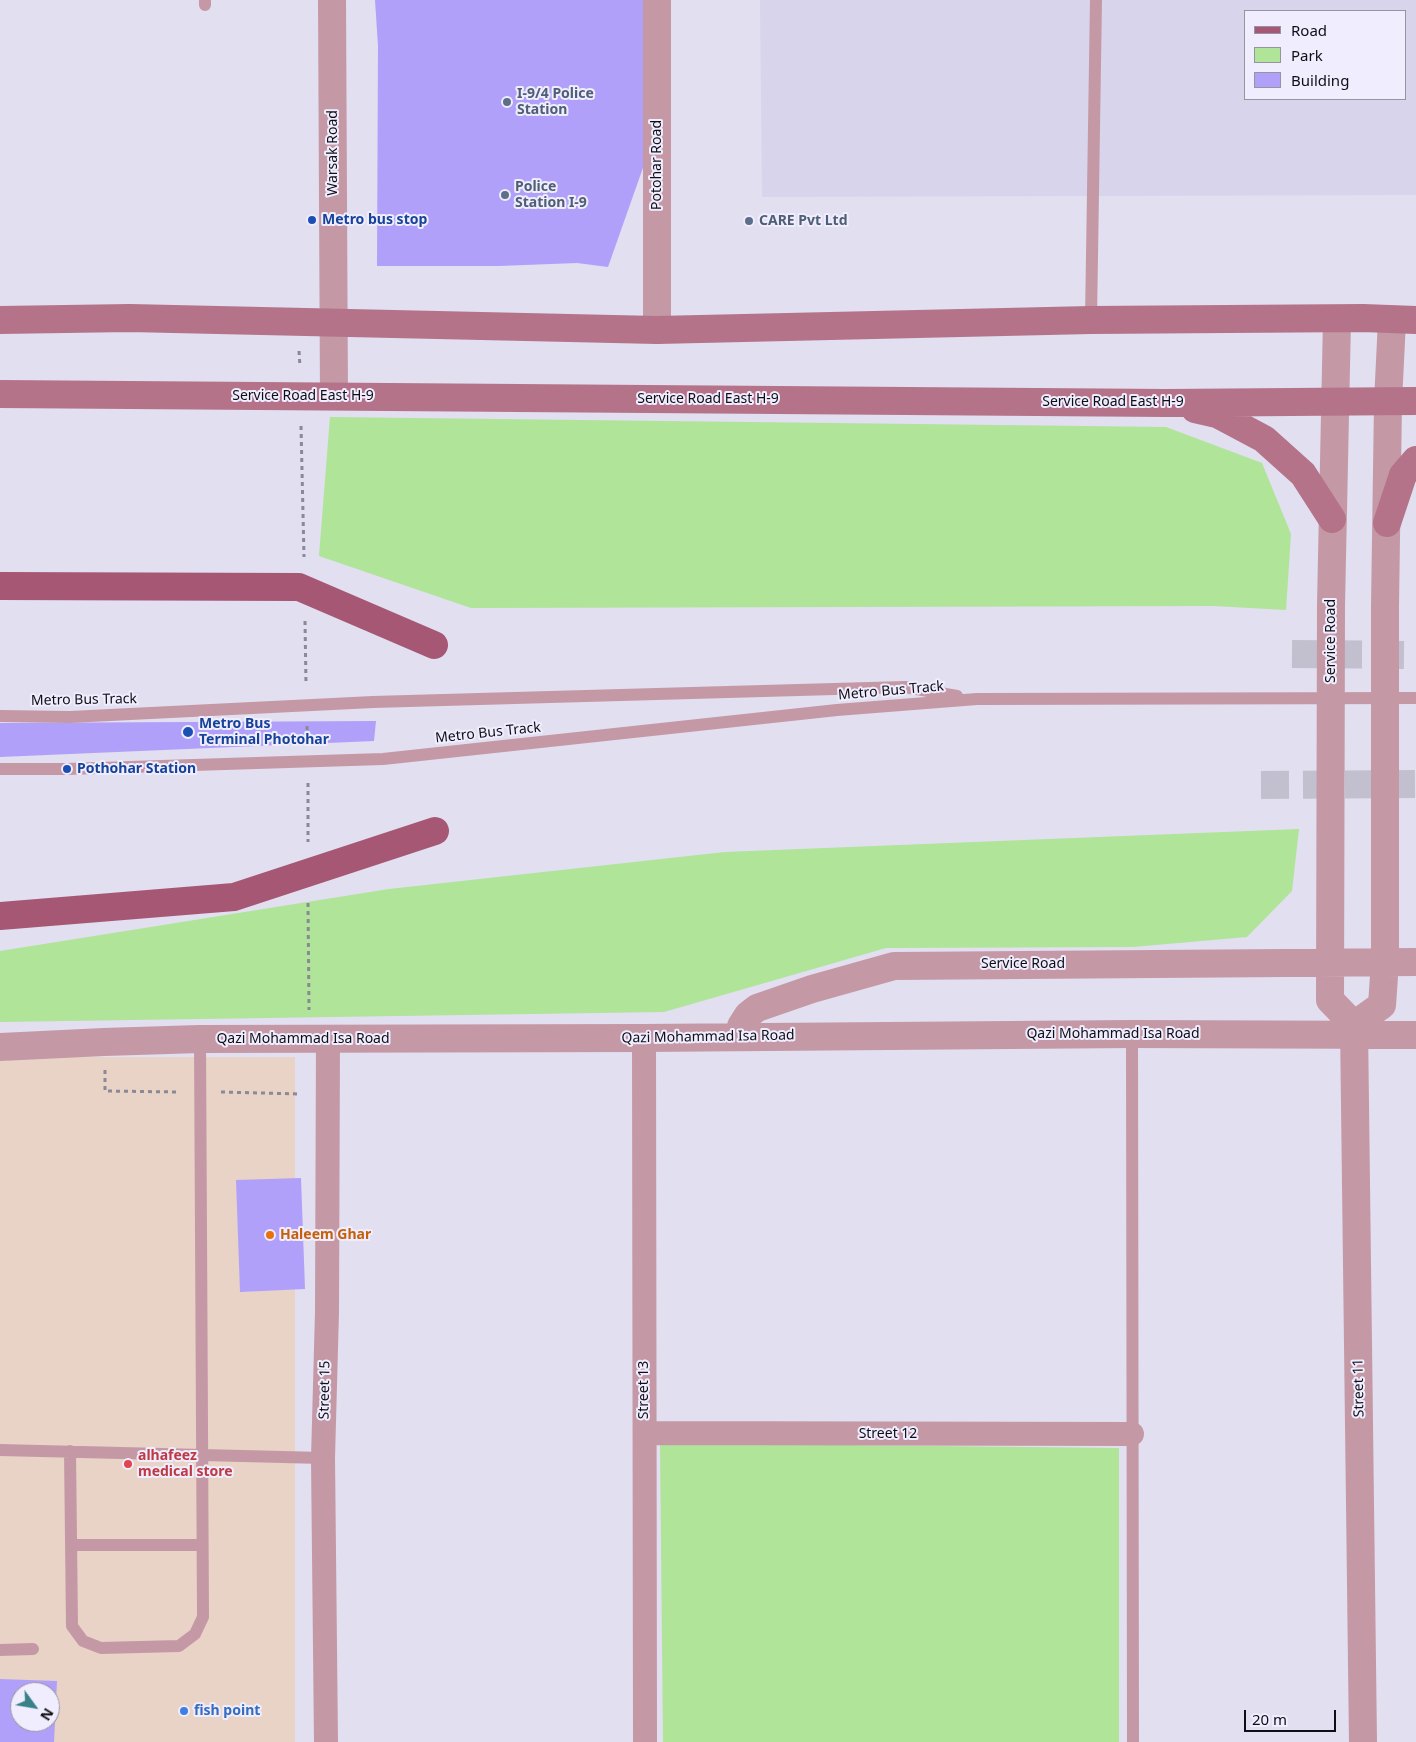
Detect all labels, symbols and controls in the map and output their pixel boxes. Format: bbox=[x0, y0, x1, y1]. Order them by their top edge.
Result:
legend bbox=[1244, 10, 1406, 100]
text: Road bbox=[1291, 20, 1327, 40]
text: Park bbox=[1291, 45, 1323, 65]
text: Building bbox=[1291, 70, 1349, 90]
place label: I-9/4 Police Station bbox=[517, 86, 594, 118]
marker: I-9/4 Police Station bbox=[501, 96, 513, 108]
street label: Warsak Road bbox=[325, 110, 341, 196]
street label: Potohar Road bbox=[649, 120, 665, 210]
place label: Police Station I-9 bbox=[515, 179, 587, 212]
marker: Police Station I-9 bbox=[499, 189, 511, 201]
place label: Metro bus stop bbox=[322, 212, 427, 228]
place label: CARE Pvt Ltd bbox=[759, 213, 847, 229]
marker: Metro bus stop bbox=[306, 214, 318, 226]
marker: CARE Pvt Ltd bbox=[743, 215, 755, 227]
street label: Service Road East H-9 bbox=[232, 388, 374, 404]
street label: Service Road East H-9 bbox=[637, 391, 779, 407]
street label: Service Road East H-9 bbox=[1042, 394, 1184, 410]
street label: Service Road bbox=[1323, 599, 1339, 683]
street label: Metro Bus Track bbox=[837, 678, 945, 704]
street label: Metro Bus Track bbox=[31, 691, 137, 709]
place label: Metro Bus Terminal Photohar bbox=[199, 716, 329, 749]
street label: Metro Bus Track bbox=[434, 719, 542, 747]
marker: Metro Bus Terminal Photohar bbox=[181, 725, 195, 739]
place label: Pothohar Station bbox=[77, 761, 196, 777]
marker: Pothohar Station bbox=[61, 763, 73, 775]
street label: Service Road bbox=[981, 956, 1065, 972]
street label: Qazi Mohammad Isa Road bbox=[1026, 1026, 1200, 1042]
street label: Qazi Mohammad Isa Road bbox=[621, 1027, 795, 1047]
street label: Qazi Mohammad Isa Road bbox=[216, 1031, 390, 1047]
place label: Haleem Ghar bbox=[280, 1227, 371, 1243]
marker: Haleem Ghar bbox=[264, 1229, 276, 1241]
street label: Street 11 bbox=[1350, 1358, 1368, 1418]
street label: Street 15 bbox=[316, 1360, 334, 1420]
street label: Street 13 bbox=[636, 1361, 652, 1419]
street label: Street 12 bbox=[859, 1426, 917, 1442]
place label: alhafeez medical store bbox=[138, 1448, 233, 1480]
marker: alhafeez medical store bbox=[122, 1458, 134, 1470]
north arrow bbox=[10, 1682, 60, 1732]
scale bar bbox=[1246, 1700, 1338, 1732]
place label: fish point bbox=[194, 1703, 260, 1719]
text: N bbox=[36, 1705, 58, 1725]
marker: fish point bbox=[178, 1705, 190, 1717]
text: 20 m bbox=[1252, 1709, 1287, 1729]

